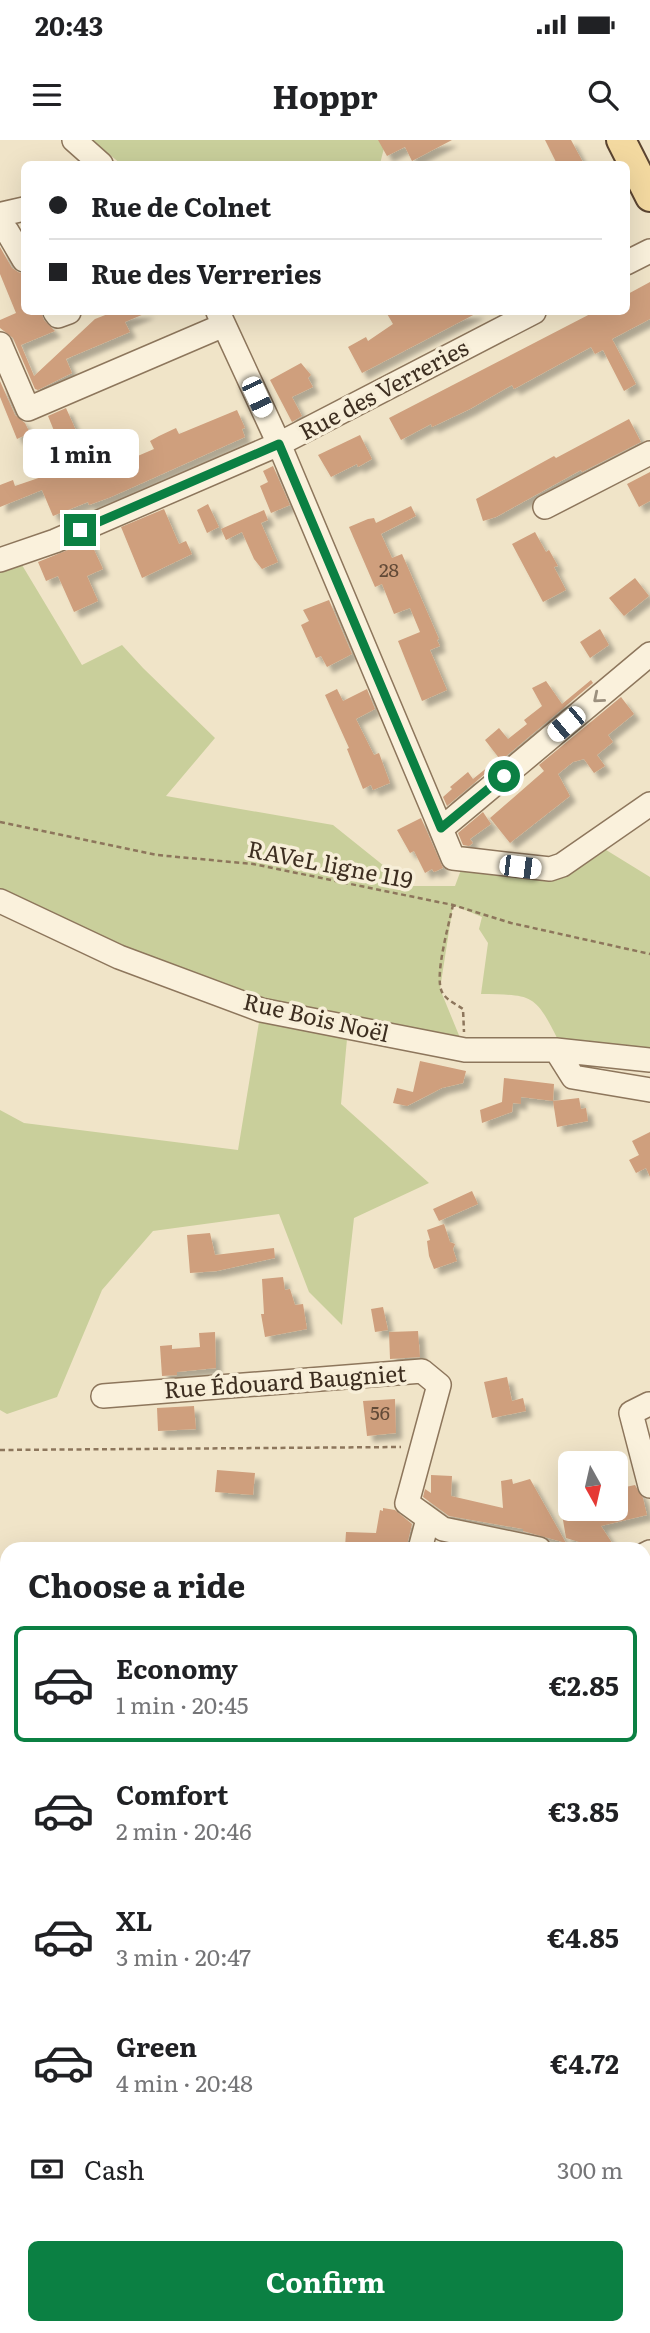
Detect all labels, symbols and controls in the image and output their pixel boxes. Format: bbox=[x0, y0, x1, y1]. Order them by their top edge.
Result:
text: 20:43 bbox=[35, 5, 103, 44]
text: Hoppr bbox=[272, 71, 378, 119]
icon: menu bbox=[28, 76, 66, 114]
icon: search bbox=[584, 76, 622, 114]
text: Rue de Colnet bbox=[91, 186, 271, 225]
text: Rue des Verreries bbox=[91, 253, 321, 292]
street label: Rue des Verreries bbox=[292, 329, 474, 447]
car bbox=[239, 374, 276, 420]
callout: 1 min bbox=[22, 428, 138, 478]
text: 1 min bbox=[50, 436, 112, 470]
route end bbox=[64, 514, 96, 546]
house number: 28 bbox=[379, 555, 399, 583]
one-way arrow bbox=[593, 690, 606, 702]
car bbox=[544, 702, 589, 746]
route start bbox=[488, 760, 520, 792]
street label: RAVeL ligne 119 bbox=[245, 830, 416, 896]
car bbox=[498, 854, 543, 880]
street label: Rue Bois Noël bbox=[240, 983, 393, 1049]
street label: Rue Édouard Baugniet bbox=[163, 1355, 408, 1405]
house number: 56 bbox=[370, 1398, 390, 1426]
north arrow bbox=[558, 1451, 628, 1521]
map controls bbox=[558, 1451, 628, 1521]
text: Choose a ride bbox=[28, 1560, 245, 1608]
text: Economy bbox=[116, 1648, 238, 1687]
icon: car bbox=[32, 1653, 95, 1716]
text: €2.85 bbox=[549, 1665, 619, 1704]
text: 1 min · 20:45 bbox=[116, 1687, 249, 1721]
text: Comfort bbox=[116, 1774, 228, 1813]
icon: car bbox=[32, 1779, 95, 1842]
text: €3.85 bbox=[548, 1791, 619, 1830]
text: 2 min · 20:46 bbox=[116, 1813, 252, 1847]
text: XL bbox=[116, 1900, 153, 1939]
icon: car bbox=[32, 1905, 95, 1968]
text: €4.85 bbox=[547, 1917, 619, 1956]
text: 3 min · 20:47 bbox=[116, 1939, 251, 1973]
text: Green bbox=[116, 2026, 197, 2065]
icon: car bbox=[32, 2031, 95, 2094]
text: €4.72 bbox=[550, 2043, 619, 2082]
text: 4 min · 20:48 bbox=[116, 2065, 253, 2099]
text: Cash bbox=[84, 2149, 145, 2188]
icon: cash bbox=[28, 2150, 66, 2188]
text: 300 m bbox=[557, 2152, 623, 2186]
button: Confirm bbox=[28, 2241, 623, 2321]

